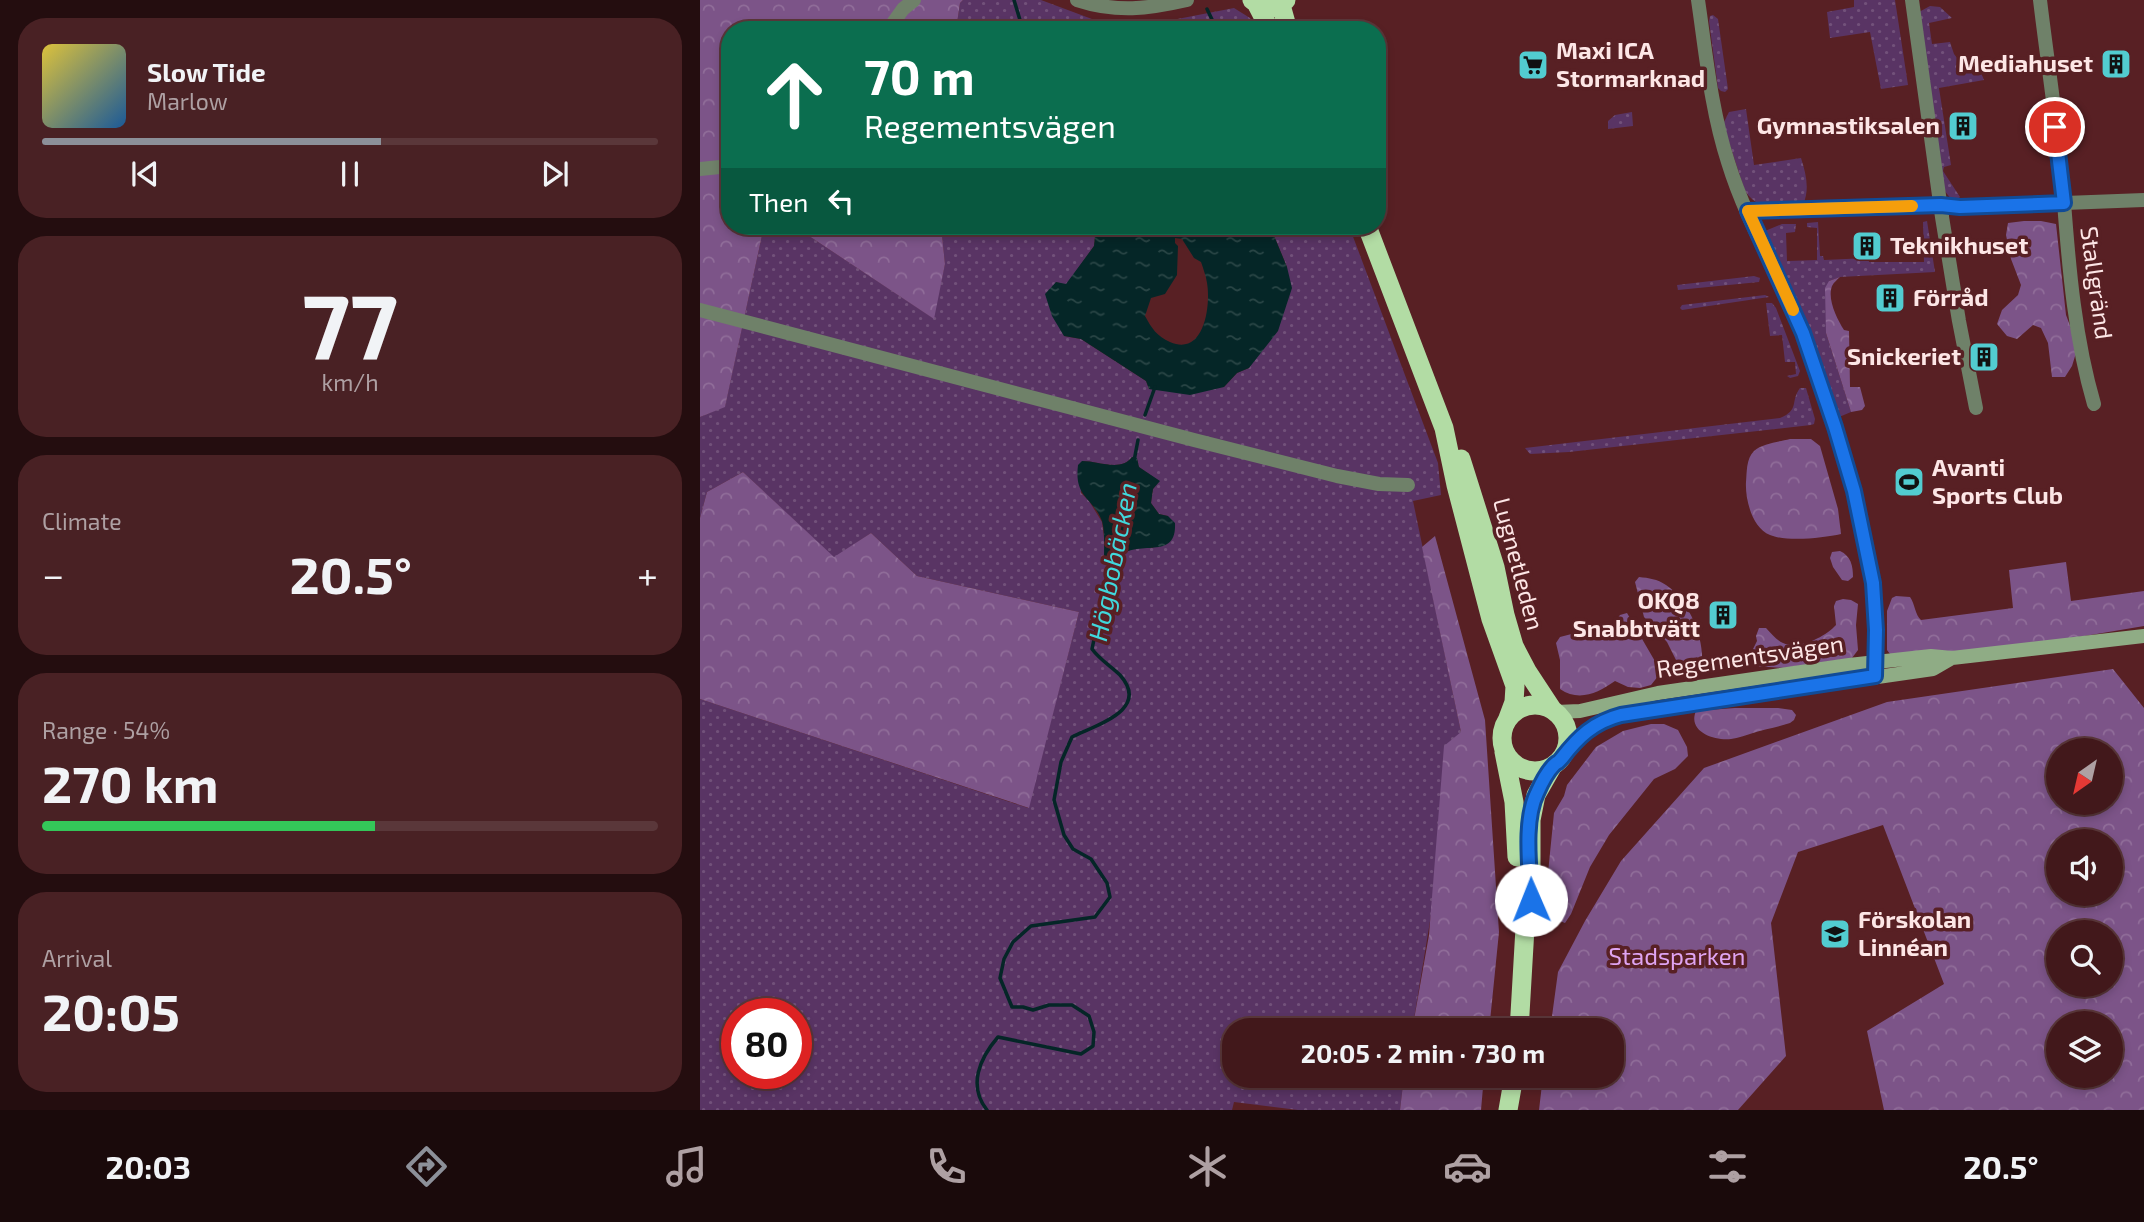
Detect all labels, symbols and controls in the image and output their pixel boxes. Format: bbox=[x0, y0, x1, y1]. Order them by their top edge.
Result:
place label: Maxi ICA Stormarknad bbox=[1556, 35, 1705, 92]
text: 70 m bbox=[864, 46, 975, 105]
building icon: Mediahuset bbox=[2099, 47, 2133, 81]
supermarket icon: Maxi ICA Stormarknad bbox=[1516, 48, 1550, 82]
place label: Mediahuset bbox=[1958, 48, 2093, 77]
icon: ahead bbox=[749, 49, 840, 140]
text: Slow Tide bbox=[147, 56, 266, 87]
text: Marlow bbox=[147, 87, 228, 115]
pin bbox=[2025, 97, 2085, 157]
text: Regementsvägen bbox=[864, 106, 1116, 144]
icon: arrive bbox=[2036, 108, 2074, 146]
building icon: Gymnastiksalen bbox=[1946, 109, 1980, 143]
place label: Gymnastiksalen bbox=[1757, 110, 1940, 139]
icon: previous bbox=[126, 155, 164, 193]
icon: pause bbox=[331, 155, 369, 193]
icon: next bbox=[536, 155, 574, 193]
icon: left bbox=[822, 182, 860, 220]
text: Then bbox=[749, 186, 808, 217]
street label: Stallgränd bbox=[2075, 224, 2120, 341]
building icon: Teknikhuset bbox=[1850, 229, 1884, 263]
place label: Teknikhuset bbox=[1890, 230, 2028, 259]
text: 77 bbox=[302, 268, 398, 377]
building icon: Förråd bbox=[1873, 281, 1907, 315]
place label: Förråd bbox=[1913, 282, 1989, 311]
building icon: Snickeriet bbox=[1967, 340, 2001, 374]
place label: Snickeriet bbox=[1847, 341, 1961, 370]
text: km/h bbox=[321, 368, 379, 396]
place label: Avanti Sports Club bbox=[1932, 452, 2063, 509]
sports icon: Avanti Sports Club bbox=[1892, 465, 1926, 499]
water label: Högbobäcken bbox=[1081, 480, 1142, 644]
street label: Lugnetleden bbox=[1488, 494, 1551, 633]
text: Climate bbox=[42, 507, 122, 535]
text: 20.5° bbox=[289, 542, 412, 604]
text: − bbox=[42, 551, 64, 597]
text: + bbox=[637, 551, 658, 597]
place label: OKQ8 Snabbtvätt bbox=[1573, 585, 1700, 642]
building icon: OKQ8 Snabbtvätt bbox=[1706, 598, 1740, 632]
street label: Regementsvägen bbox=[1654, 628, 1845, 683]
text: Range · 54% bbox=[42, 716, 170, 744]
north arrow bbox=[2046, 738, 2123, 816]
map controls bbox=[2046, 738, 2123, 1088]
text: 270 km bbox=[42, 751, 219, 813]
button: sound bbox=[2046, 829, 2123, 906]
position arrow bbox=[1494, 863, 1568, 937]
place label: Förskolan Linnéan bbox=[1858, 904, 1971, 961]
school or university icon: Förskolan Linnéan bbox=[1818, 917, 1852, 951]
button: search bbox=[2046, 920, 2123, 997]
park label: Stadsparken bbox=[1609, 941, 1746, 970]
text: Arrival bbox=[42, 944, 112, 972]
text: 20:05 bbox=[42, 979, 180, 1041]
speed limit sign: 80 bbox=[721, 998, 812, 1089]
button: layers bbox=[2046, 1011, 2123, 1088]
text: 20:05 · 2 min · 730 m bbox=[1301, 1037, 1545, 1068]
icon: directions bbox=[402, 1142, 451, 1191]
icon: music bbox=[662, 1142, 711, 1191]
icon: phone bbox=[922, 1142, 971, 1191]
icon: climate bbox=[1183, 1142, 1232, 1191]
icon: car bbox=[1443, 1142, 1492, 1191]
icon: filters bbox=[1703, 1142, 1752, 1191]
text: 20:03 bbox=[106, 1147, 191, 1185]
text: 20.5° bbox=[1963, 1147, 2038, 1185]

